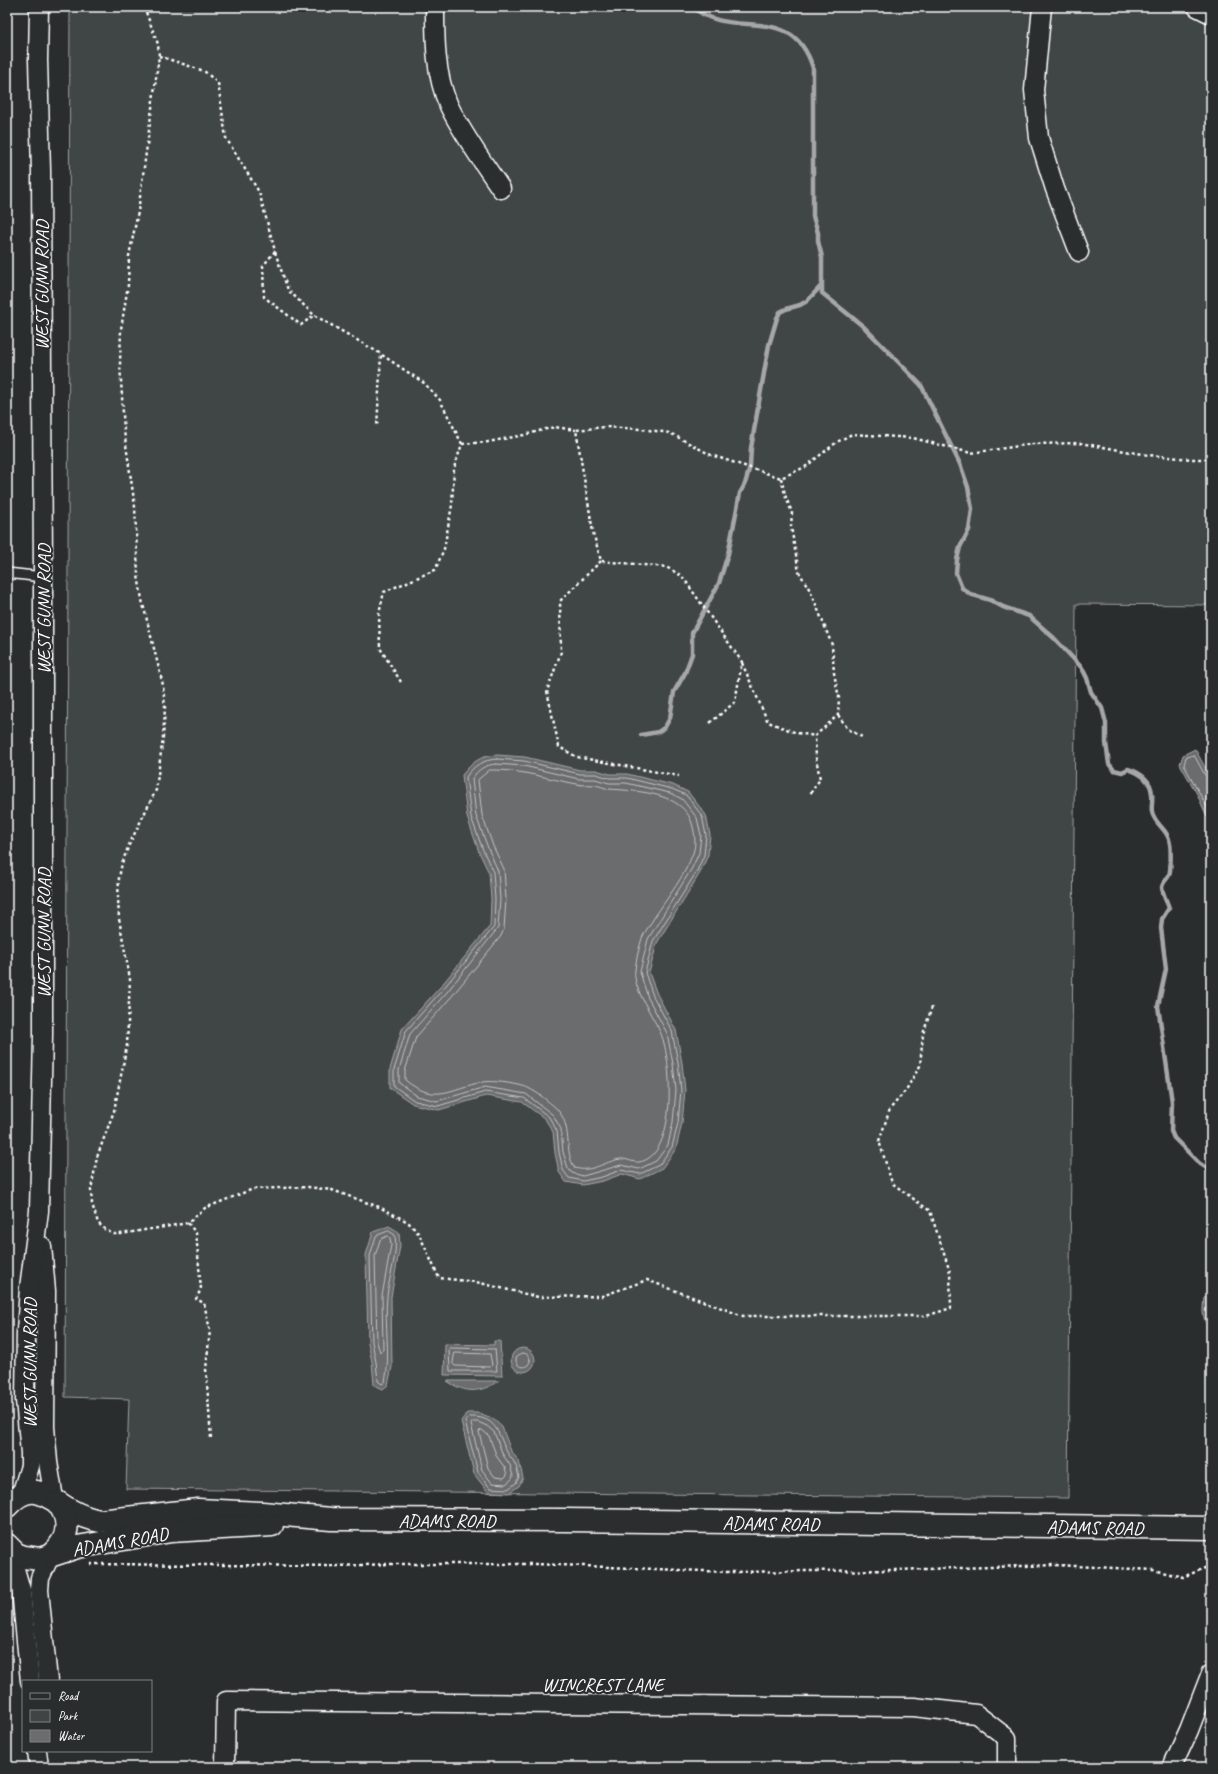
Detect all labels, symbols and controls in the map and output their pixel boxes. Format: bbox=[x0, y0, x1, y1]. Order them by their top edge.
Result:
street label: WEST GUNN ROAD bbox=[30, 218, 54, 350]
street label: WEST GUNN ROAD bbox=[32, 542, 56, 674]
street label: WEST GUNN ROAD bbox=[32, 866, 56, 998]
street label: WEST GUNN ROAD bbox=[18, 1296, 42, 1428]
street label: ADAMS ROAD bbox=[399, 1509, 497, 1533]
street label: ADAMS ROAD bbox=[722, 1511, 822, 1537]
street label: ADAMS ROAD bbox=[1046, 1515, 1146, 1541]
street label: ADAMS ROAD bbox=[70, 1521, 172, 1562]
street label: WINCREST LANE bbox=[542, 1673, 667, 1697]
legend bbox=[22, 1680, 152, 1752]
text: Road bbox=[58, 1688, 80, 1704]
text: Park bbox=[58, 1708, 79, 1724]
text: Water bbox=[58, 1728, 86, 1744]

